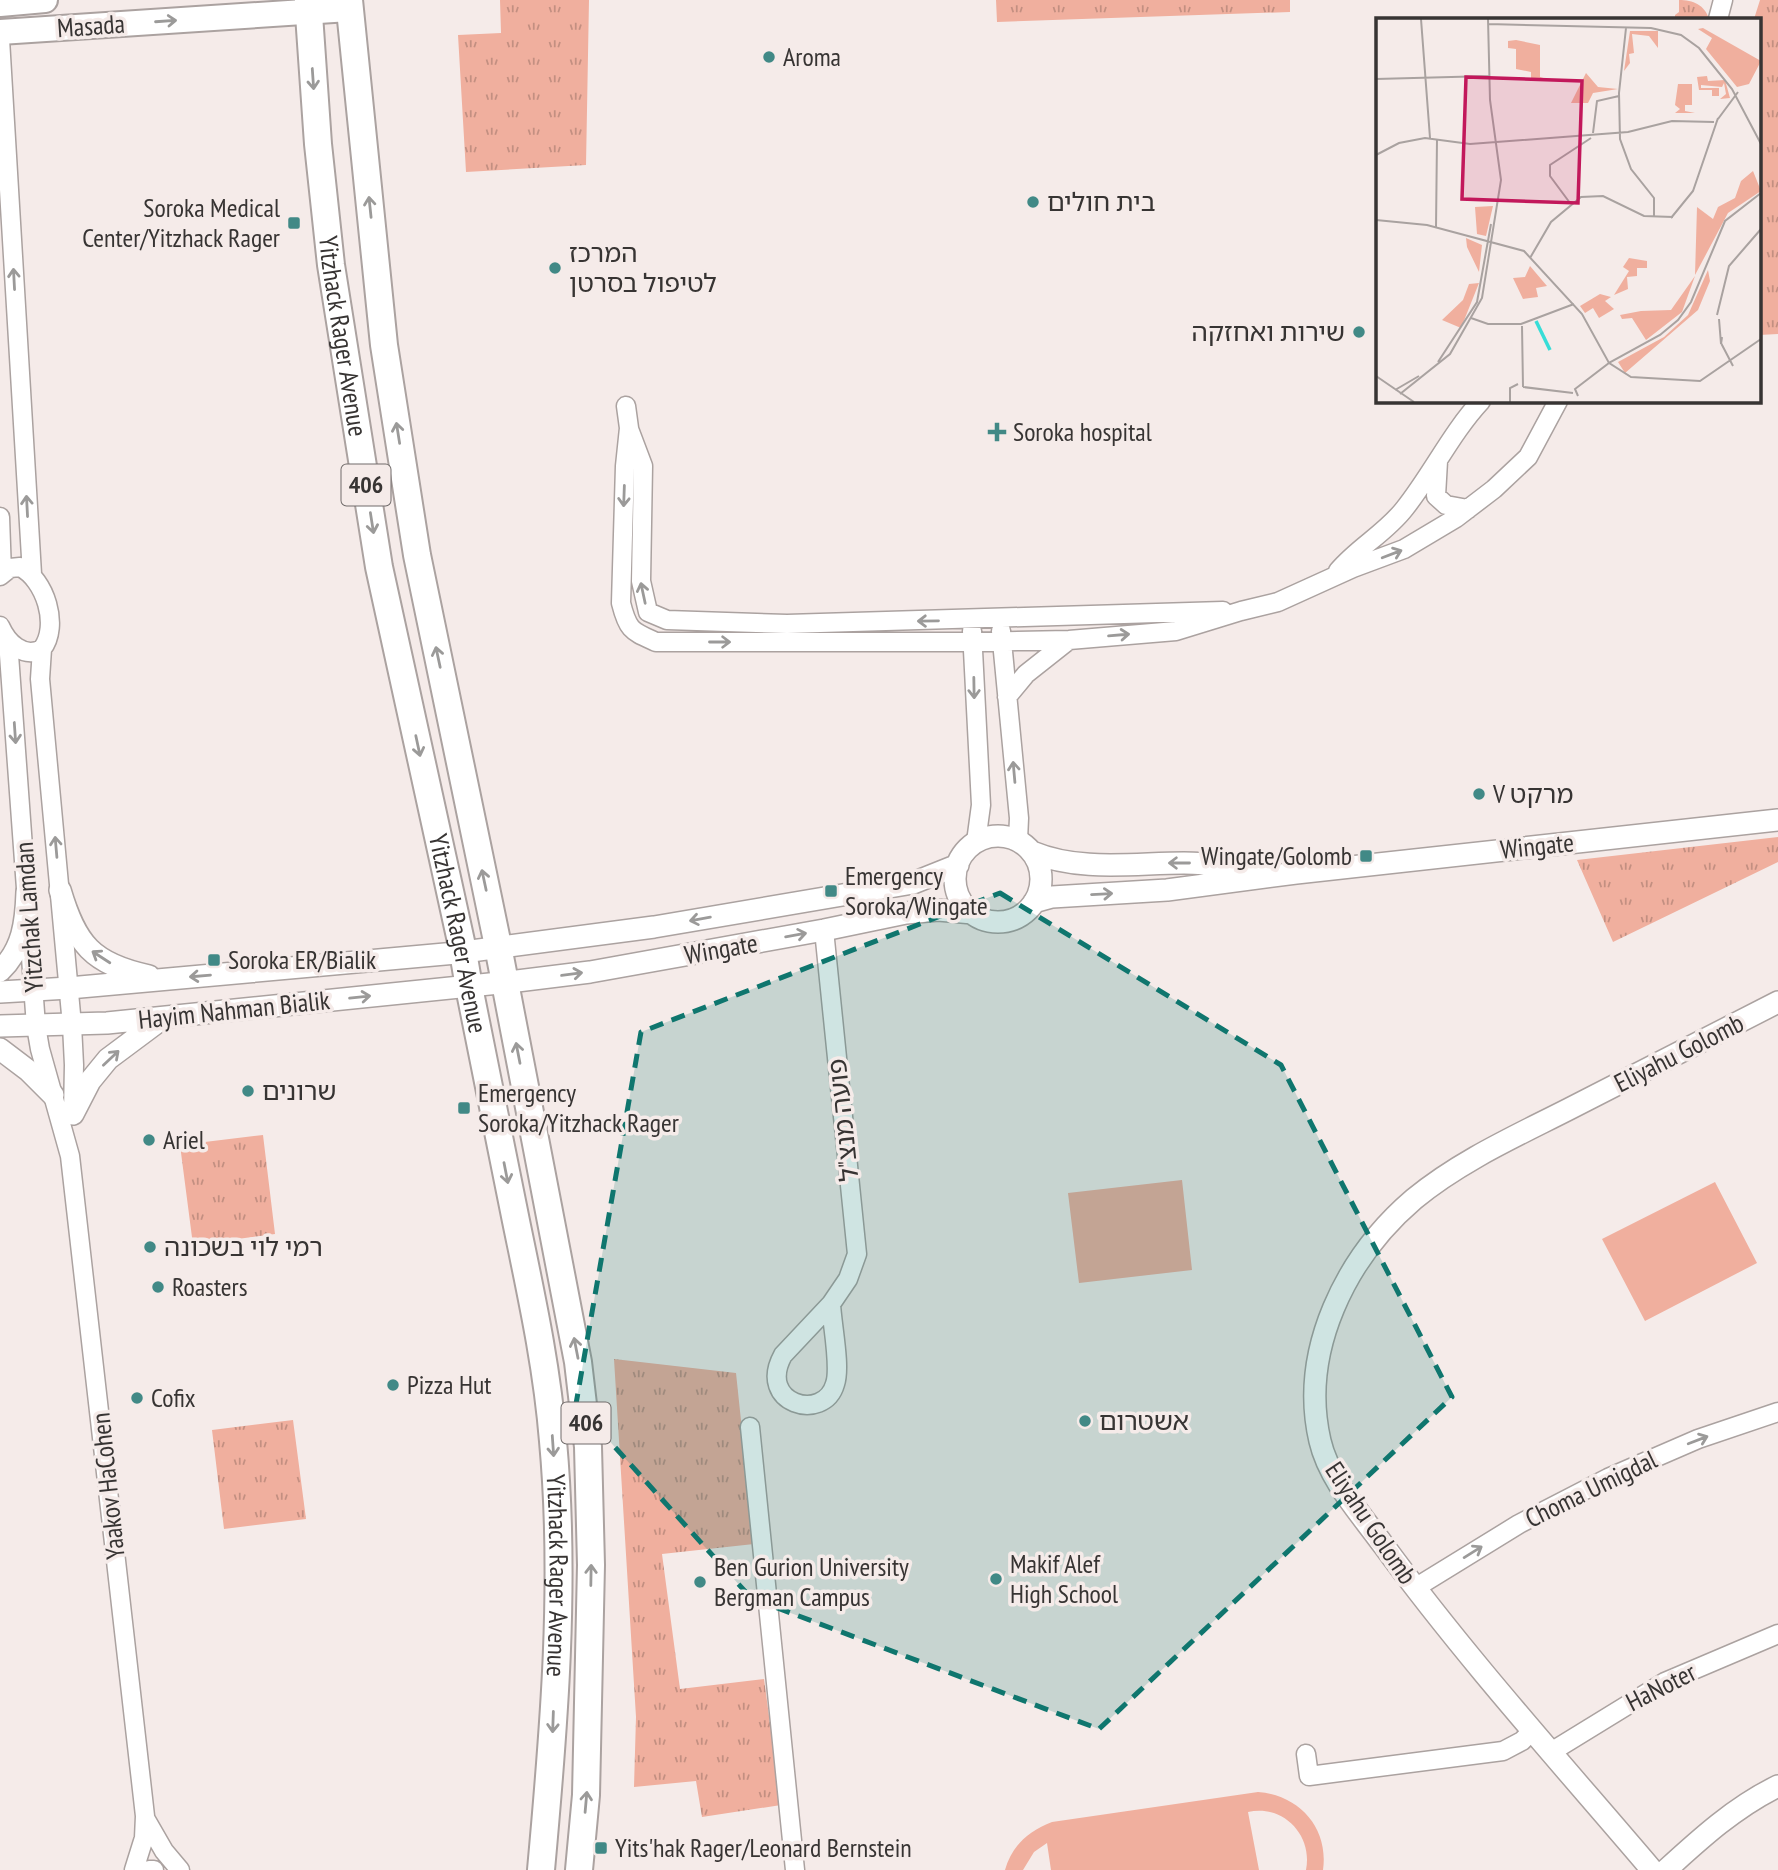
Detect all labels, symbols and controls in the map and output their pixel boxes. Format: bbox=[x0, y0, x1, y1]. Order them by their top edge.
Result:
street label: Masada bbox=[56, 7, 126, 44]
one-way arrow bbox=[154, 14, 177, 27]
inset map bbox=[1376, 18, 1760, 402]
place label: Aroma bbox=[783, 40, 841, 73]
marker: Aroma bbox=[761, 49, 777, 65]
one-way arrow bbox=[307, 67, 320, 90]
place label: בית חולים bbox=[1047, 185, 1156, 218]
place label: Soroka Medical Center/Yitzhack Rager bbox=[82, 191, 280, 254]
marker: בית חולים bbox=[1025, 194, 1041, 210]
one-way arrow bbox=[363, 197, 376, 219]
marker: Soroka Medical Center/Yitzhack Rager bbox=[286, 215, 302, 231]
street label: Yitzhack Rager Avenue bbox=[312, 234, 375, 439]
place label: המרכז לטיפול בסרטן bbox=[569, 236, 717, 299]
marker: המרכז לטיפול בסרטן bbox=[547, 260, 563, 276]
one-way arrow bbox=[7, 268, 20, 291]
place label: שירות ואחזקה bbox=[1191, 315, 1345, 348]
marker: שירות ואחזקה bbox=[1351, 324, 1367, 340]
place label: Soroka hospital bbox=[1013, 415, 1152, 448]
one-way arrow bbox=[391, 422, 404, 445]
marker: Soroka hospital bbox=[987, 422, 1007, 442]
road number: 406 bbox=[342, 464, 390, 506]
one-way arrow bbox=[618, 485, 631, 508]
one-way arrow bbox=[20, 495, 33, 518]
one-way arrow bbox=[366, 511, 379, 534]
one-way arrow bbox=[1381, 547, 1403, 559]
one-way arrow bbox=[636, 582, 650, 605]
one-way arrow bbox=[917, 615, 940, 628]
one-way arrow bbox=[1107, 628, 1130, 641]
one-way arrow bbox=[709, 635, 732, 649]
one-way arrow bbox=[431, 646, 445, 669]
one-way arrow bbox=[968, 677, 981, 700]
one-way arrow bbox=[9, 721, 22, 744]
one-way arrow bbox=[412, 734, 426, 757]
one-way arrow bbox=[1007, 762, 1020, 784]
place label: V מרקט bbox=[1492, 777, 1573, 810]
marker: V מרקט bbox=[1471, 786, 1487, 802]
street label: Wingate bbox=[1499, 825, 1575, 866]
street label: Yitzhack Rager Avenue bbox=[422, 831, 495, 1036]
one-way arrow bbox=[49, 836, 62, 858]
place label: Wingate/Golomb bbox=[1201, 839, 1352, 872]
street label: Yitzchak Lamdan bbox=[7, 841, 50, 993]
marker: Wingate/Golomb bbox=[1358, 848, 1374, 864]
one-way arrow bbox=[1168, 856, 1191, 870]
place label: Emergency Soroka/Wingate bbox=[845, 859, 988, 922]
one-way arrow bbox=[477, 869, 491, 892]
marker: Emergency Soroka/Wingate bbox=[823, 883, 839, 899]
one-way arrow bbox=[1090, 887, 1113, 900]
one-way arrow bbox=[689, 913, 712, 926]
street label: Wingate bbox=[682, 926, 760, 971]
one-way arrow bbox=[784, 928, 807, 941]
place label: Soroka ER/Bialik bbox=[228, 943, 376, 976]
one-way arrow bbox=[92, 950, 111, 965]
marker: Soroka ER/Bialik bbox=[206, 952, 222, 968]
one-way arrow bbox=[560, 968, 583, 981]
one-way arrow bbox=[190, 970, 212, 983]
street label: Hayim Nahman Bialik bbox=[137, 983, 331, 1036]
one-way arrow bbox=[348, 991, 371, 1004]
street label: Eliyahu Golomb bbox=[1609, 1006, 1749, 1099]
one-way arrow bbox=[511, 1042, 524, 1065]
one-way arrow bbox=[102, 1050, 119, 1067]
street label: פועה מנצ"ל bbox=[820, 1057, 865, 1183]
place label: שרונים bbox=[262, 1074, 336, 1107]
place label: Emergency Soroka/Yitzhack Rager bbox=[478, 1076, 679, 1139]
marker: שרונים bbox=[240, 1083, 256, 1099]
marker: Emergency Soroka/Yitzhack Rager bbox=[456, 1100, 472, 1116]
place label: Ariel bbox=[163, 1123, 205, 1156]
marker: Ariel bbox=[141, 1132, 157, 1148]
one-way arrow bbox=[500, 1162, 514, 1184]
place label: רמי לוי בשכונה bbox=[164, 1230, 323, 1263]
marker: רמי לוי בשכונה bbox=[142, 1239, 158, 1255]
place label: Roasters bbox=[172, 1270, 247, 1303]
marker: Roasters bbox=[150, 1279, 166, 1295]
one-way arrow bbox=[568, 1337, 582, 1360]
place label: Pizza Hut bbox=[407, 1368, 491, 1401]
marker: Pizza Hut bbox=[385, 1377, 401, 1393]
place label: Cofix bbox=[151, 1381, 196, 1414]
marker: Cofix bbox=[129, 1390, 145, 1406]
road number: 406 bbox=[562, 1402, 610, 1443]
place label: אשטרום bbox=[1099, 1404, 1189, 1437]
street label: Yaakov HaCohen bbox=[83, 1411, 132, 1561]
marker: אשטרום bbox=[1077, 1413, 1093, 1429]
one-way arrow bbox=[1687, 1432, 1708, 1445]
one-way arrow bbox=[547, 1434, 560, 1457]
street label: Choma Umigdal bbox=[1520, 1442, 1662, 1535]
street label: Eliyahu Golomb bbox=[1318, 1455, 1424, 1590]
street label: Yitzhack Rager Avenue bbox=[540, 1473, 576, 1678]
one-way arrow bbox=[1462, 1544, 1482, 1558]
place label: Makif Alef High School bbox=[1010, 1547, 1118, 1610]
place label: Ben Gurion University Bergman Campus bbox=[714, 1550, 909, 1613]
one-way arrow bbox=[584, 1563, 598, 1586]
marker: Makif Alef High School bbox=[988, 1571, 1004, 1587]
marker: Ben Gurion University Bergman Campus bbox=[692, 1574, 708, 1590]
street label: HaNoter bbox=[1620, 1655, 1701, 1718]
one-way arrow bbox=[546, 1710, 559, 1733]
one-way arrow bbox=[579, 1791, 592, 1814]
place label: Yits'hak Rager/Leonard Bernstein bbox=[615, 1831, 912, 1864]
marker: Yits'hak Rager/Leonard Bernstein bbox=[593, 1840, 609, 1856]

